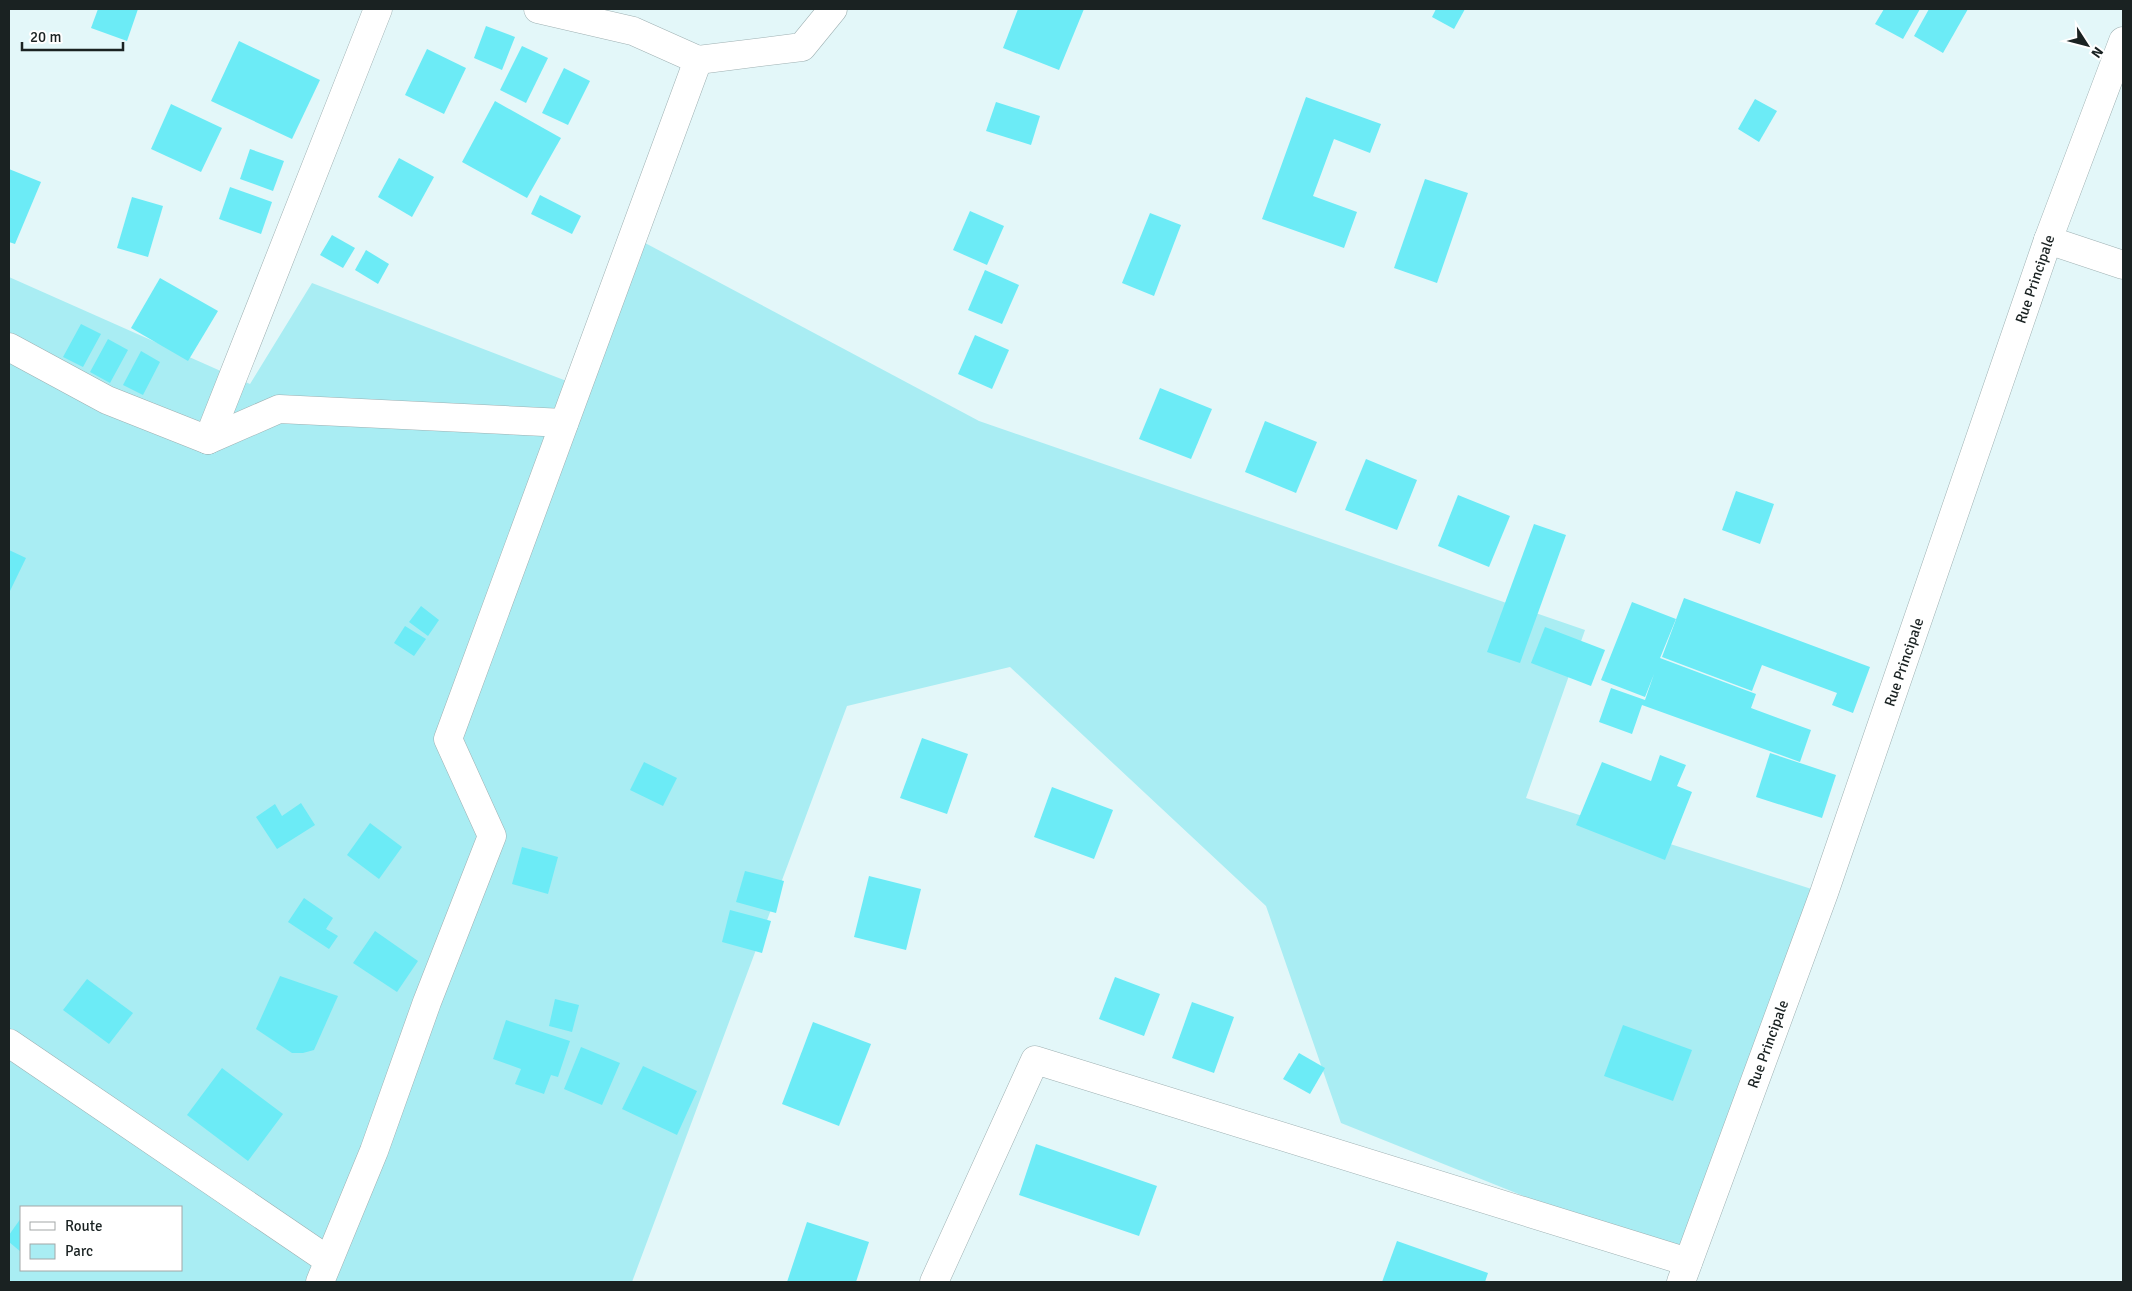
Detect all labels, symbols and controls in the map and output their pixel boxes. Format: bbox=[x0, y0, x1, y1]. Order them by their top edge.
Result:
scale bar bbox=[22, 20, 124, 52]
north arrow bbox=[2062, 20, 2112, 70]
text: 20 m bbox=[30, 28, 61, 46]
text: N bbox=[2087, 43, 2107, 61]
street label: Rue Principale bbox=[2011, 232, 2059, 326]
street label: Rue Principale bbox=[1880, 615, 1928, 709]
street label: Rue Principale bbox=[1744, 997, 1792, 1091]
legend bbox=[20, 1206, 182, 1271]
text: Route bbox=[65, 1217, 102, 1235]
text: Parc bbox=[65, 1242, 93, 1260]

